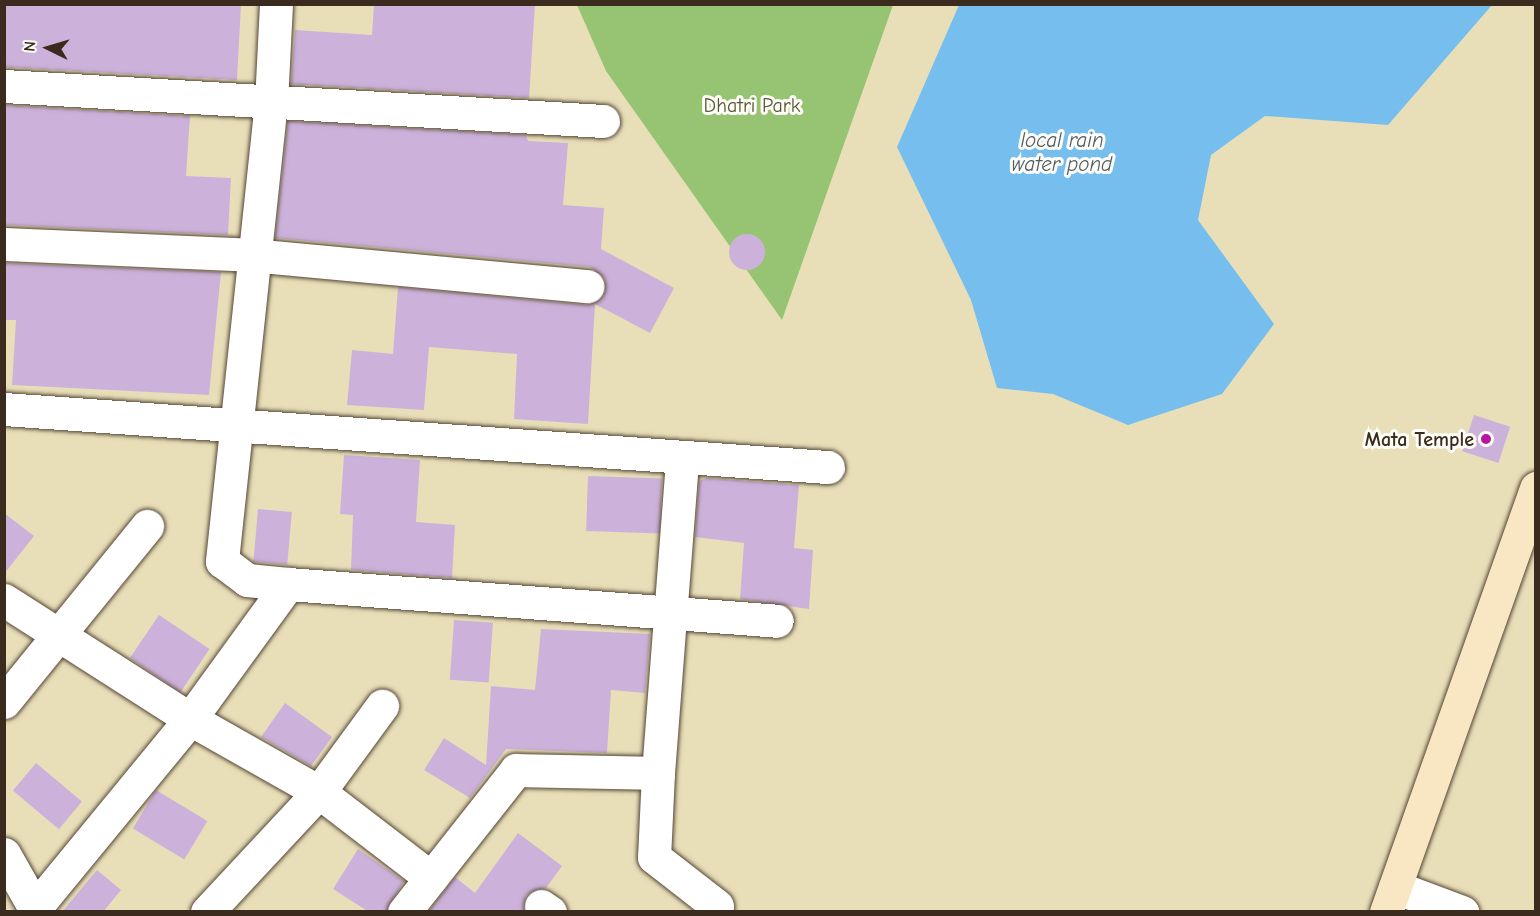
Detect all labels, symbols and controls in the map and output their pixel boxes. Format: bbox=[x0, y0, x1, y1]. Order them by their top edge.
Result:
north arrow bbox=[18, 18, 78, 78]
text: N bbox=[21, 40, 39, 52]
park label: Dhatri Park bbox=[704, 93, 800, 117]
water label: local rain water pond bbox=[1012, 127, 1112, 177]
place label: Mata Temple bbox=[1365, 427, 1474, 451]
marker: Mata Temple bbox=[1479, 432, 1493, 446]

